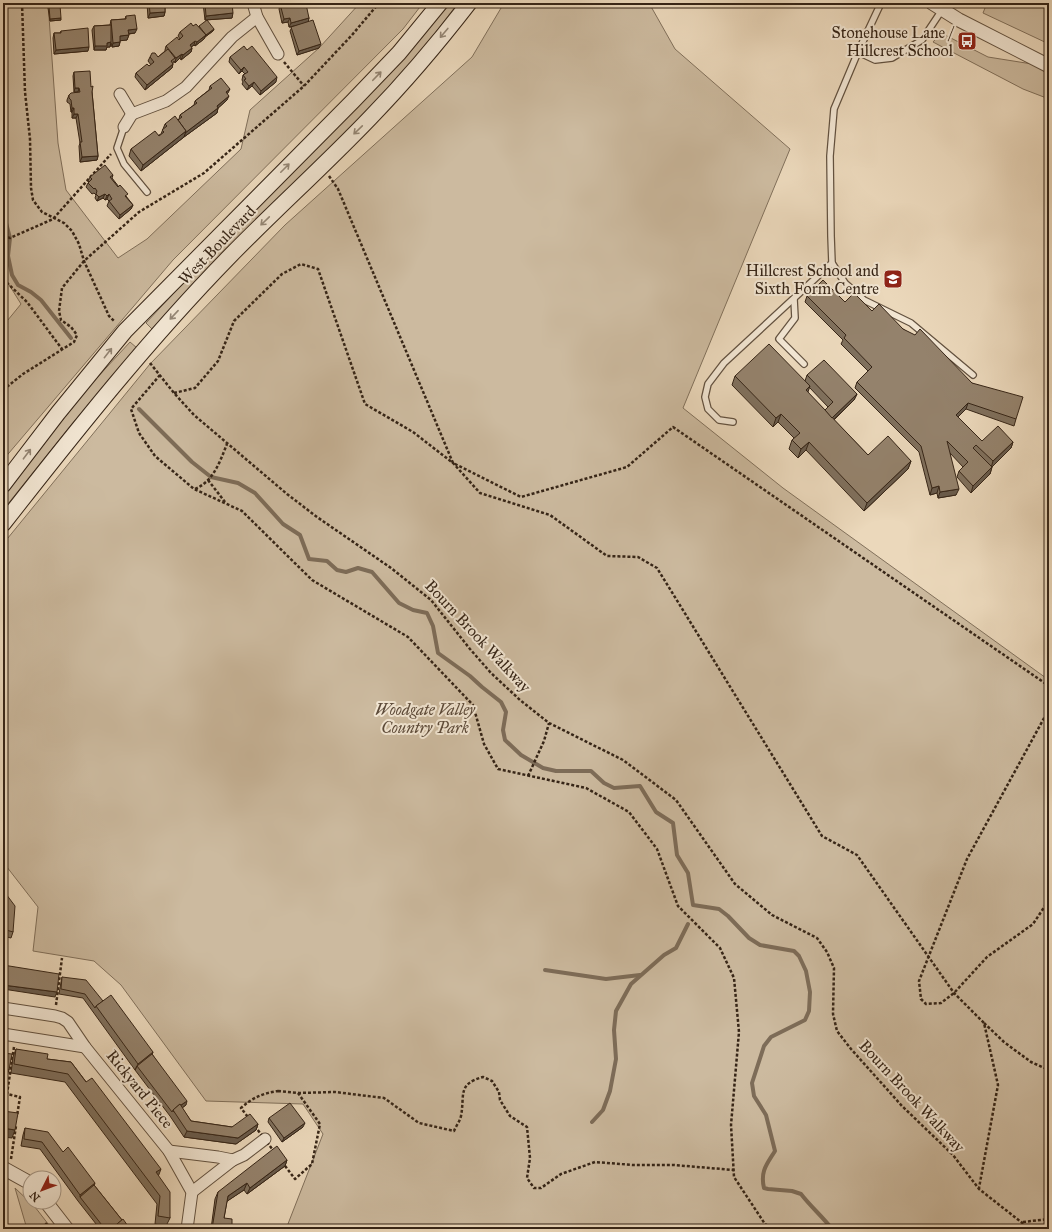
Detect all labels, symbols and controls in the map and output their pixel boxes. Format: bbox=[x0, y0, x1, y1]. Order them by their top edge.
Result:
place label: Stonehouse Lane / Hillcrest School bbox=[832, 23, 955, 60]
one-way arrow bbox=[440, 28, 449, 39]
bus stop icon: Stonehouse Lane / Hillcrest School bbox=[956, 30, 978, 52]
one-way arrow bbox=[372, 71, 382, 81]
one-way arrow bbox=[353, 125, 363, 135]
one-way arrow bbox=[280, 163, 290, 173]
street label: West Boulevard bbox=[175, 201, 259, 289]
one-way arrow bbox=[260, 216, 270, 226]
place label: Hillcrest School and Sixth Form Centre bbox=[746, 261, 879, 298]
school or university icon: Hillcrest School and Sixth Form Centre bbox=[882, 268, 904, 290]
one-way arrow bbox=[170, 310, 179, 320]
one-way arrow bbox=[104, 347, 112, 358]
one-way arrow bbox=[22, 449, 31, 460]
street label: Bourn Brook Walkway bbox=[421, 576, 535, 696]
park label: Woodgate Valley Country Park bbox=[375, 700, 476, 737]
street label: Bourn Brook Walkway bbox=[855, 1036, 969, 1156]
street label: Rickyard Piece bbox=[103, 1046, 177, 1132]
north arrow bbox=[22, 1170, 62, 1210]
text: N bbox=[27, 1188, 43, 1204]

